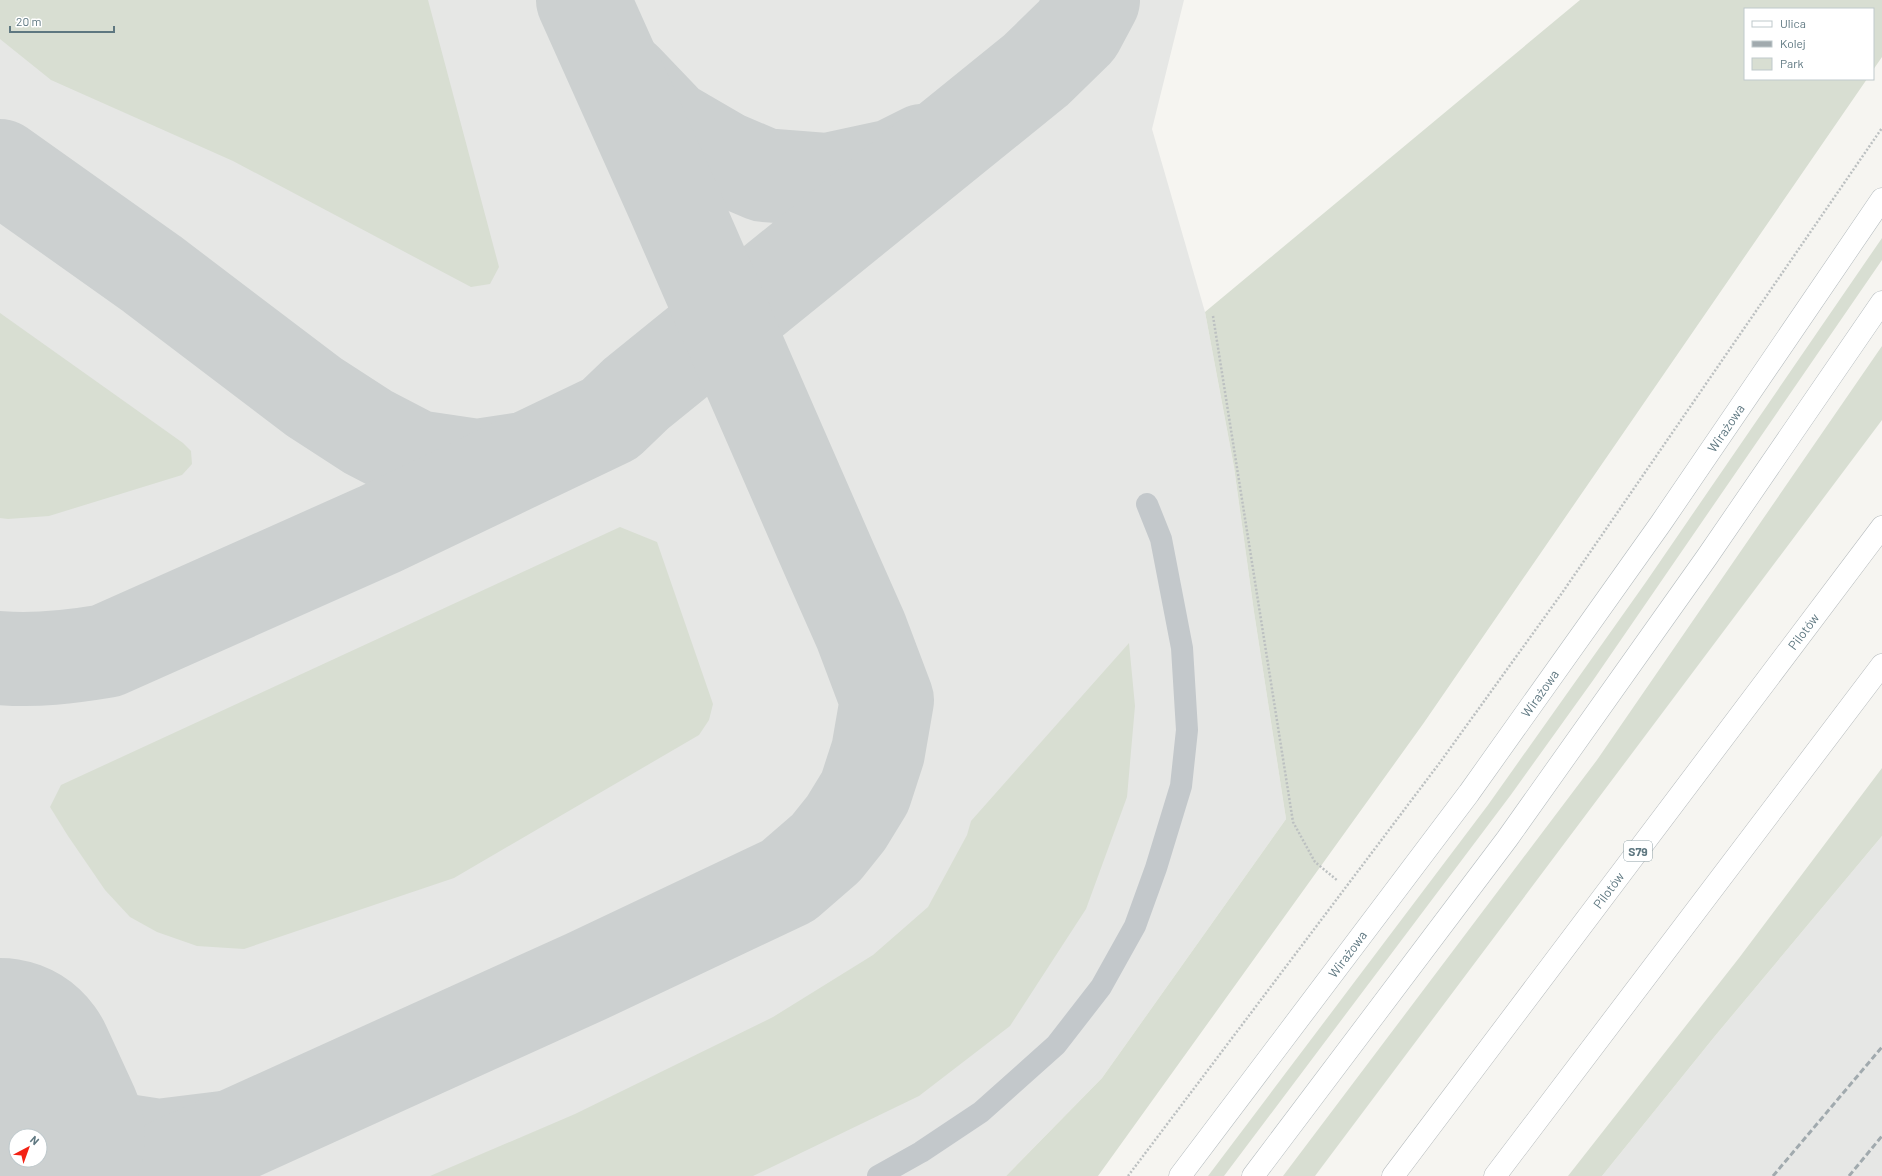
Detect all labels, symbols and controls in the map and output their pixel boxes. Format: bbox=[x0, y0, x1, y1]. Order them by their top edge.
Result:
scale bar bbox=[10, 8, 114, 34]
legend bbox=[1744, 8, 1874, 80]
text: 20 m bbox=[16, 14, 42, 28]
text: Ulica bbox=[1780, 16, 1806, 30]
text: Kolej bbox=[1780, 36, 1806, 50]
text: Park bbox=[1780, 56, 1804, 70]
street label: Wirażowa bbox=[1704, 401, 1748, 455]
street label: Pilotów bbox=[1784, 610, 1822, 653]
street label: Wirażowa bbox=[1517, 667, 1562, 720]
road number: S79 bbox=[1624, 841, 1652, 861]
street label: Pilotów bbox=[1590, 869, 1627, 912]
street label: Wirażowa bbox=[1325, 927, 1370, 981]
north arrow bbox=[8, 1128, 48, 1168]
text: N bbox=[28, 1133, 42, 1147]

